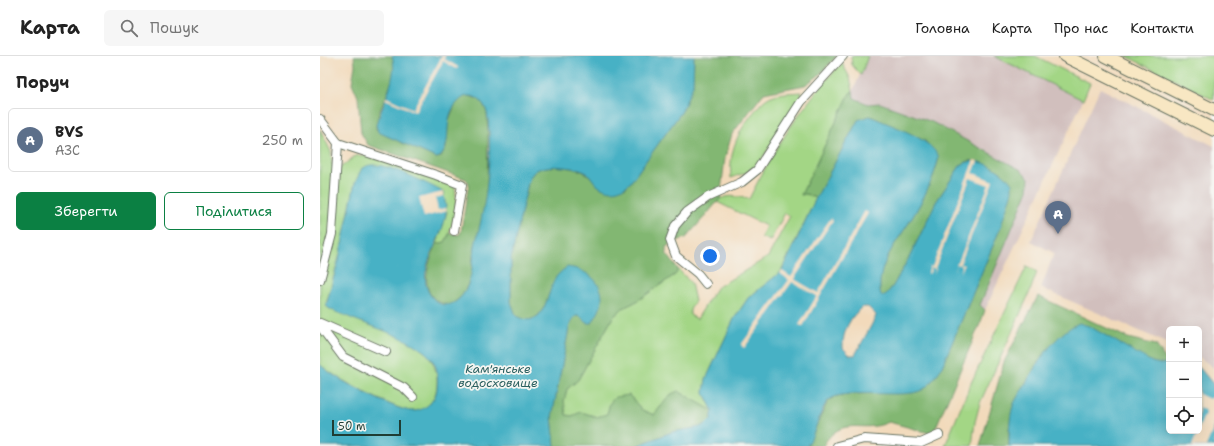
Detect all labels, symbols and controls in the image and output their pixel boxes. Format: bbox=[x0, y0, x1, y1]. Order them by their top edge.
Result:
search box bbox=[104, 10, 384, 46]
text: Карта bbox=[20, 15, 80, 40]
icon: search bbox=[118, 17, 140, 39]
text: Пошук bbox=[150, 18, 199, 38]
text: Головна bbox=[915, 19, 970, 37]
text: Карта bbox=[992, 19, 1032, 37]
text: Про нас bbox=[1054, 19, 1108, 37]
text: Контакти bbox=[1130, 19, 1194, 37]
text: Поруч bbox=[16, 71, 69, 93]
text: BVS bbox=[55, 122, 83, 142]
text: A bbox=[25, 132, 35, 149]
text: 250 m bbox=[262, 132, 303, 149]
text: АЗС bbox=[55, 142, 80, 159]
button: Зберегти bbox=[16, 192, 156, 230]
button: Поділитися bbox=[164, 192, 304, 230]
pin: A bbox=[1045, 201, 1071, 234]
your location bbox=[700, 246, 720, 266]
map controls bbox=[1166, 326, 1202, 434]
button: + bbox=[1166, 326, 1202, 362]
water label: Кам'янське водосховище bbox=[458, 361, 538, 391]
button: − bbox=[1166, 362, 1202, 398]
button: locate bbox=[1166, 398, 1202, 434]
scale bar bbox=[332, 418, 401, 437]
text: 50 m bbox=[338, 419, 366, 434]

